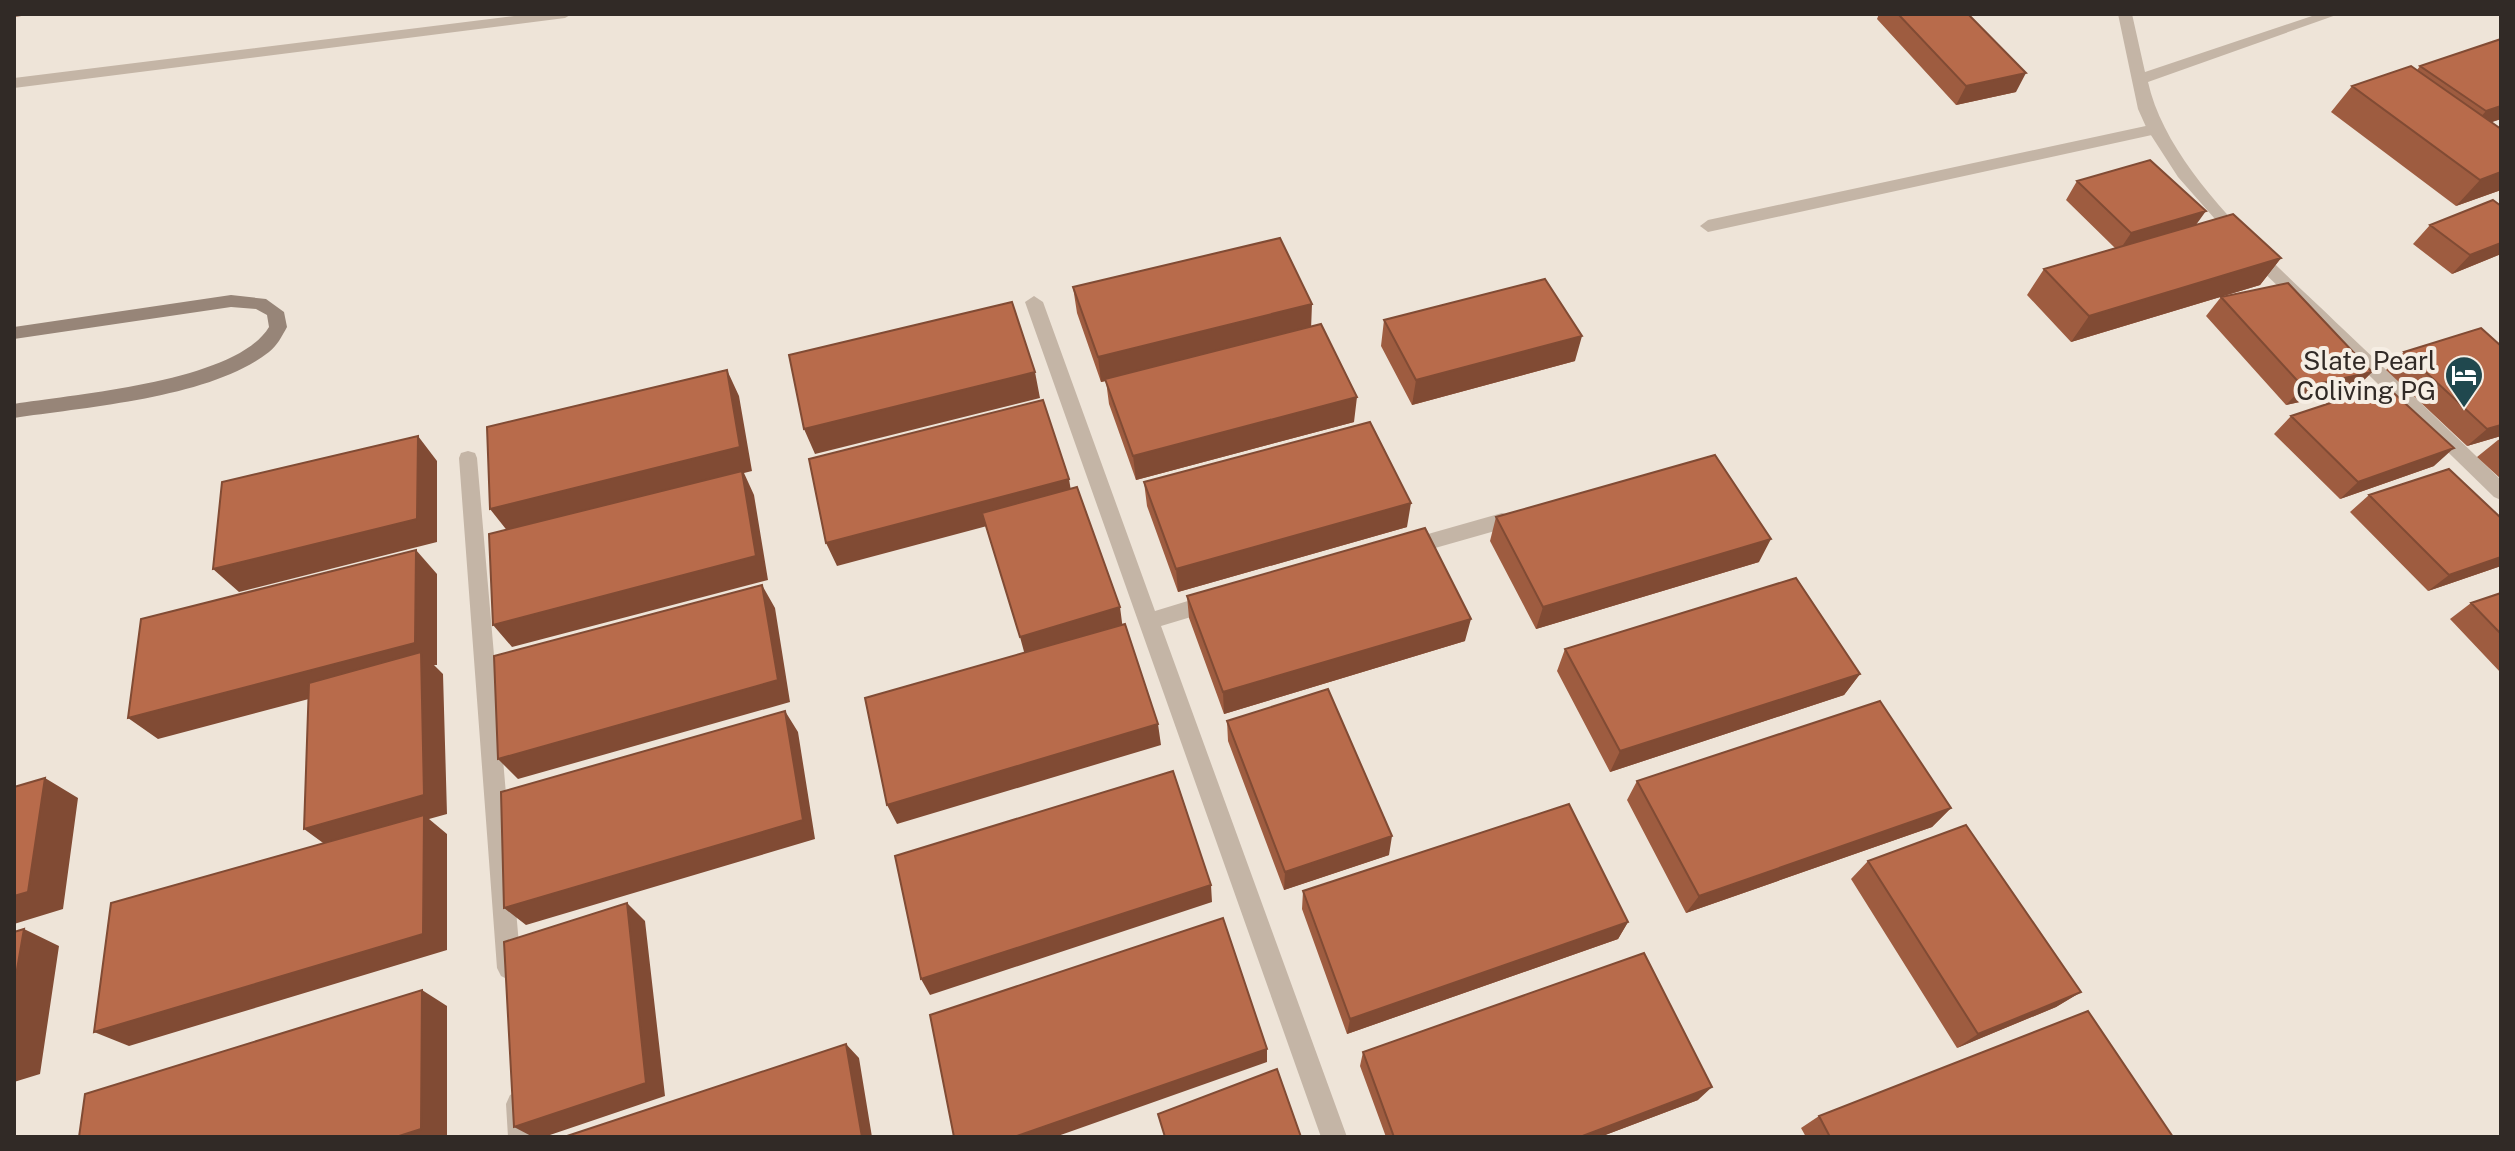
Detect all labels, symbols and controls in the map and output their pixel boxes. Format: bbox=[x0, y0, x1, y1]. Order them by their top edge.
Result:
place label: Slate Pearl Coliving PG bbox=[2296, 345, 2436, 406]
hotel icon: Slate Pearl Coliving PG bbox=[2443, 354, 2485, 409]

